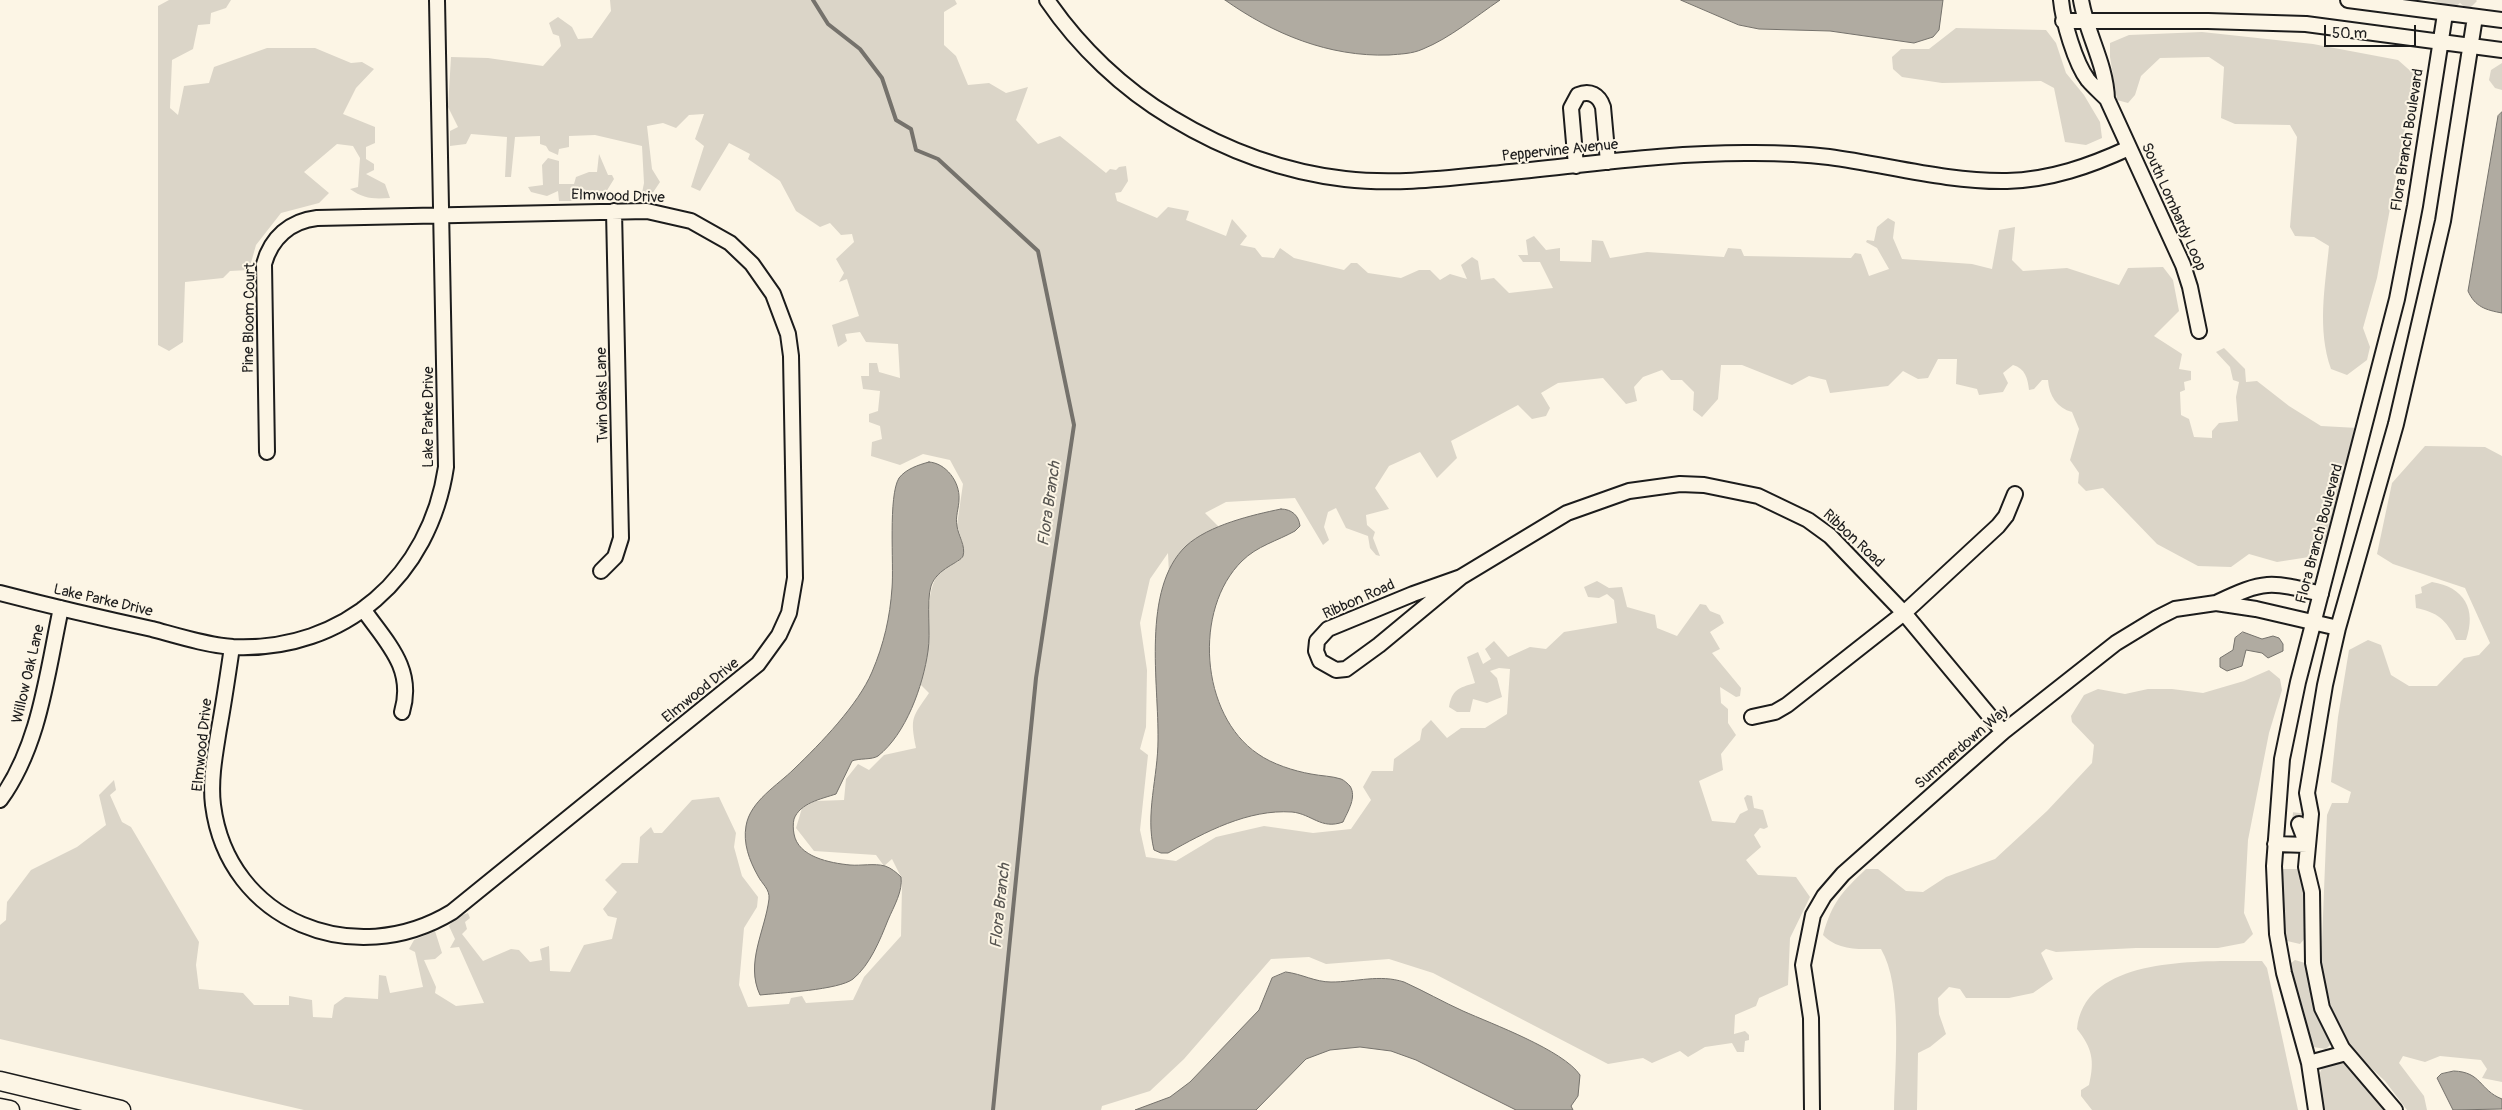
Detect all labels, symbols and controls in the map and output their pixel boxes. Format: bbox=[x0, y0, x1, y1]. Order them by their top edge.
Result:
scale bar bbox=[2327, 15, 2420, 47]
text: 50 m bbox=[2332, 24, 2367, 43]
street label: Flora Branch Boulevard bbox=[2388, 67, 2428, 213]
street label: Peppervine Avenue bbox=[1501, 136, 1619, 166]
street label: South Lombardy Loop bbox=[2137, 140, 2209, 274]
street label: Elmwood Drive bbox=[571, 186, 665, 208]
street label: Pine Bloom Court bbox=[240, 263, 260, 373]
street label: Twin Oaks Lane bbox=[593, 347, 613, 443]
street label: Lake Parke Drive bbox=[420, 366, 438, 468]
water label: Flora Branch bbox=[1035, 461, 1065, 547]
street label: Flora Branch Boulevard bbox=[2293, 462, 2347, 606]
street label: Ribbon Road bbox=[1819, 506, 1887, 572]
street label: Ribbon Road bbox=[1320, 576, 1398, 624]
street label: Lake Parke Drive bbox=[52, 581, 154, 621]
street label: Willow Oak Lane bbox=[9, 623, 49, 725]
street label: Elmwood Drive bbox=[659, 655, 743, 727]
street label: Elmwood Drive bbox=[189, 698, 217, 792]
street label: Summerdown Way bbox=[1912, 703, 2012, 793]
water label: Flora Branch bbox=[987, 863, 1015, 949]

